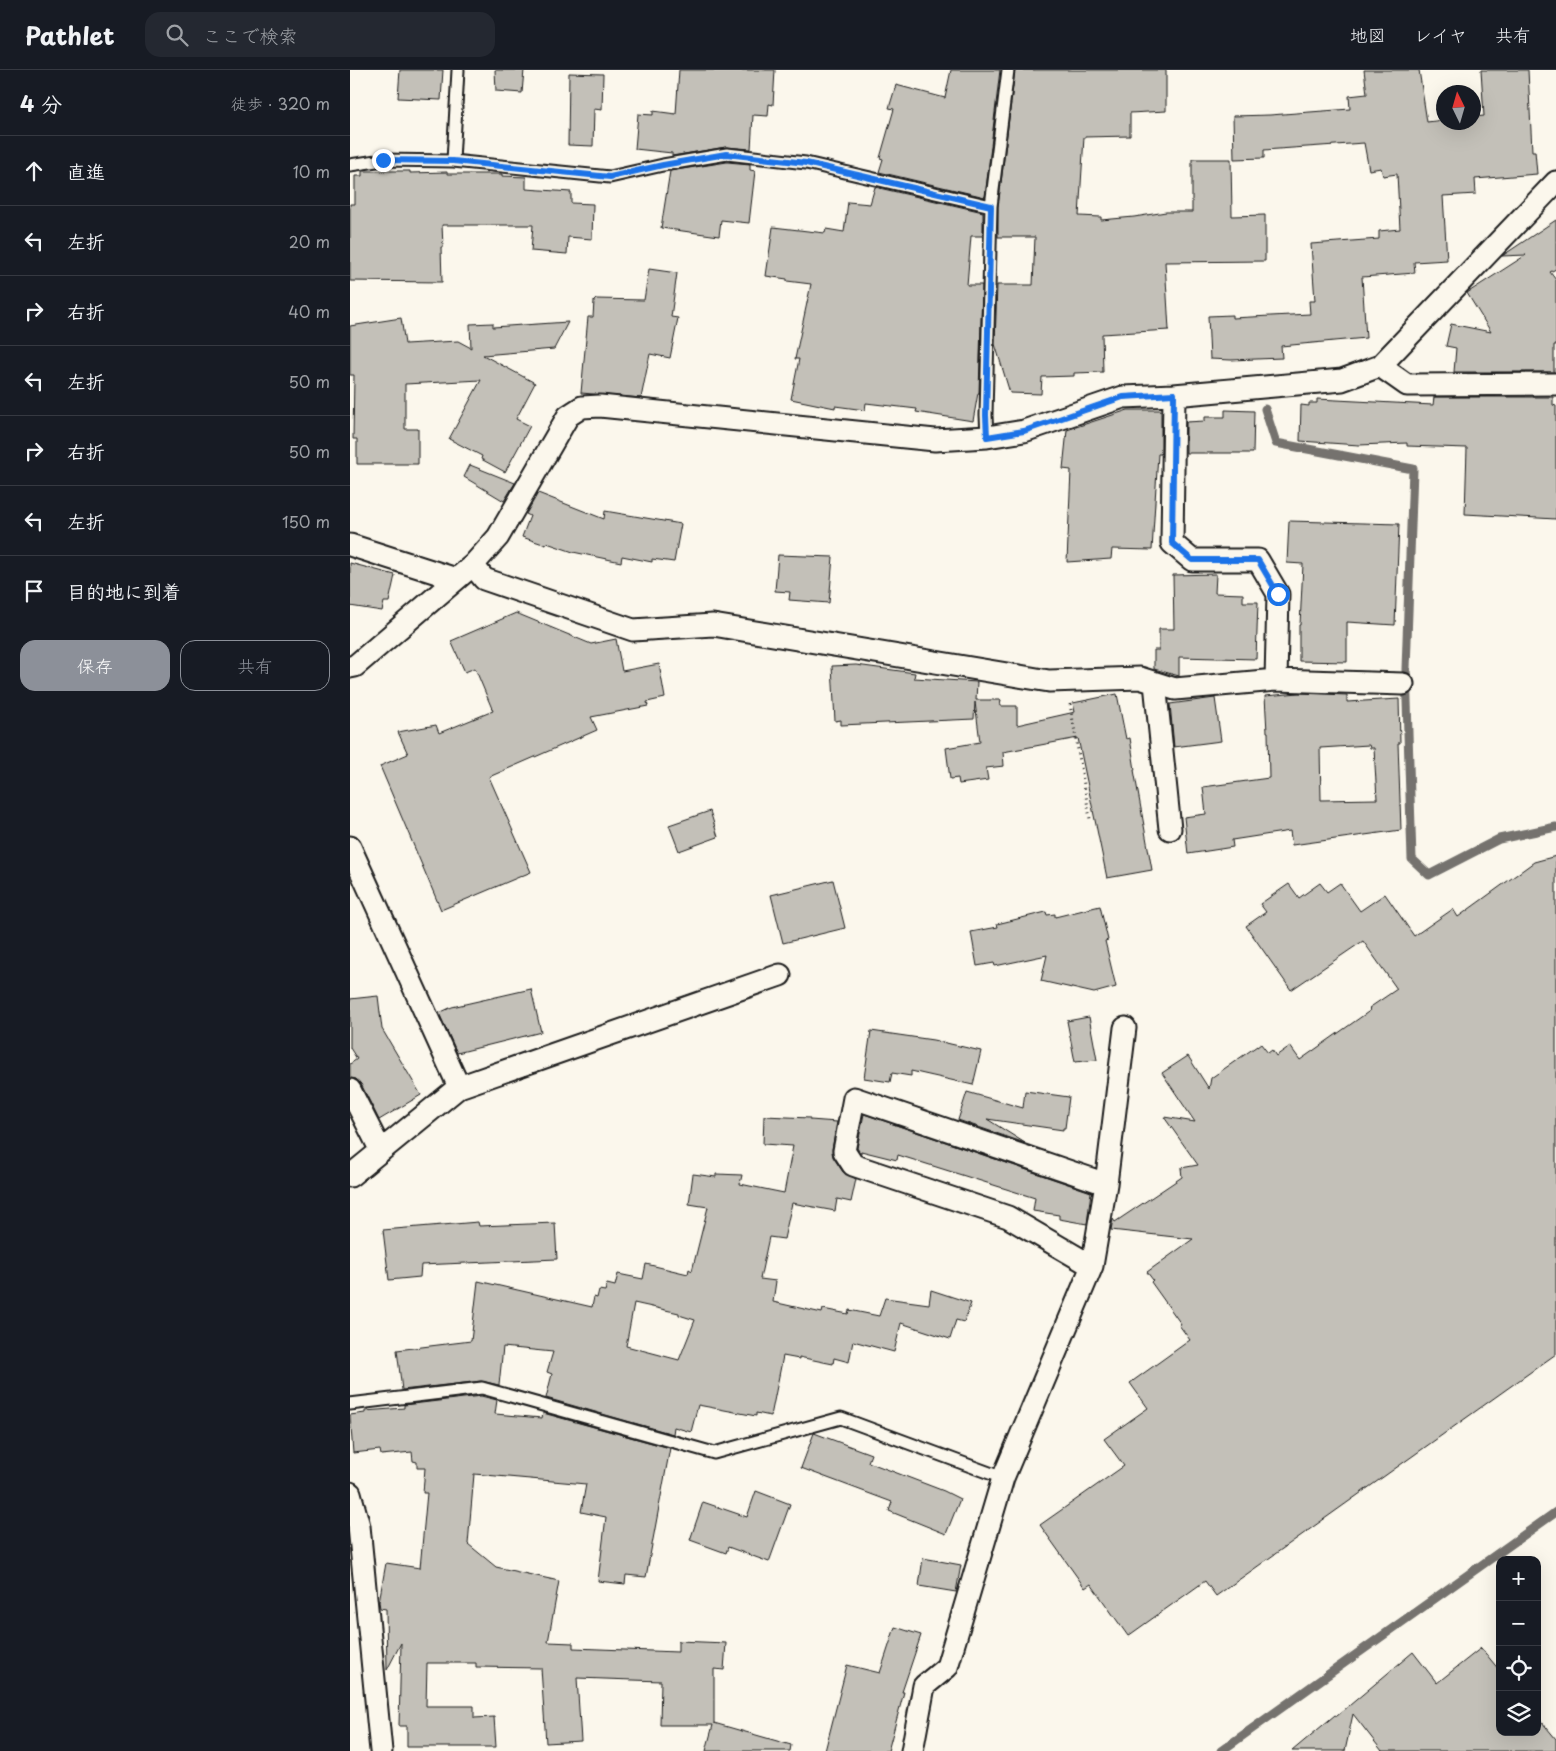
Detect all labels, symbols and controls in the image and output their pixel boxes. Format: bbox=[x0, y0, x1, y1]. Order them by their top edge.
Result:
search box bbox=[145, 12, 495, 57]
text: Pathlet bbox=[25, 17, 115, 53]
icon: search bbox=[163, 21, 191, 49]
text: ここで検索 bbox=[203, 21, 298, 49]
text: 地図 bbox=[1350, 21, 1386, 48]
text: レイヤ bbox=[1414, 21, 1467, 48]
text: 共有 bbox=[1495, 21, 1531, 48]
north arrow bbox=[1436, 85, 1481, 130]
text: 4 分 bbox=[20, 87, 62, 119]
text: 徒歩 · 320 m bbox=[231, 91, 330, 115]
route end bbox=[372, 149, 395, 172]
icon: ahead bbox=[20, 157, 48, 185]
text: 直進 bbox=[67, 157, 105, 185]
text: 10 m bbox=[293, 159, 330, 183]
icon: left bbox=[20, 227, 48, 255]
text: 左折 bbox=[67, 227, 105, 255]
text: 20 m bbox=[289, 229, 330, 253]
icon: right bbox=[20, 297, 48, 325]
text: 右折 bbox=[67, 297, 105, 325]
text: 40 m bbox=[288, 299, 330, 323]
icon: left bbox=[20, 367, 48, 395]
text: 左折 bbox=[67, 367, 105, 395]
text: 50 m bbox=[289, 369, 330, 393]
icon: right bbox=[20, 437, 48, 465]
text: 右折 bbox=[67, 437, 105, 465]
text: 50 m bbox=[289, 439, 330, 463]
icon: left bbox=[20, 507, 48, 535]
text: 左折 bbox=[67, 507, 105, 535]
text: 150 m bbox=[282, 509, 330, 533]
icon: arrive bbox=[20, 577, 48, 605]
text: 目的地に到着 bbox=[67, 577, 181, 605]
route start bbox=[1267, 583, 1290, 606]
button: 保存 bbox=[20, 640, 170, 691]
button: 共有 bbox=[180, 640, 330, 691]
map controls bbox=[1496, 1556, 1541, 1736]
button: + bbox=[1496, 1556, 1541, 1601]
button: − bbox=[1496, 1601, 1541, 1646]
button: locate bbox=[1496, 1646, 1541, 1691]
button: layers bbox=[1496, 1691, 1541, 1736]

